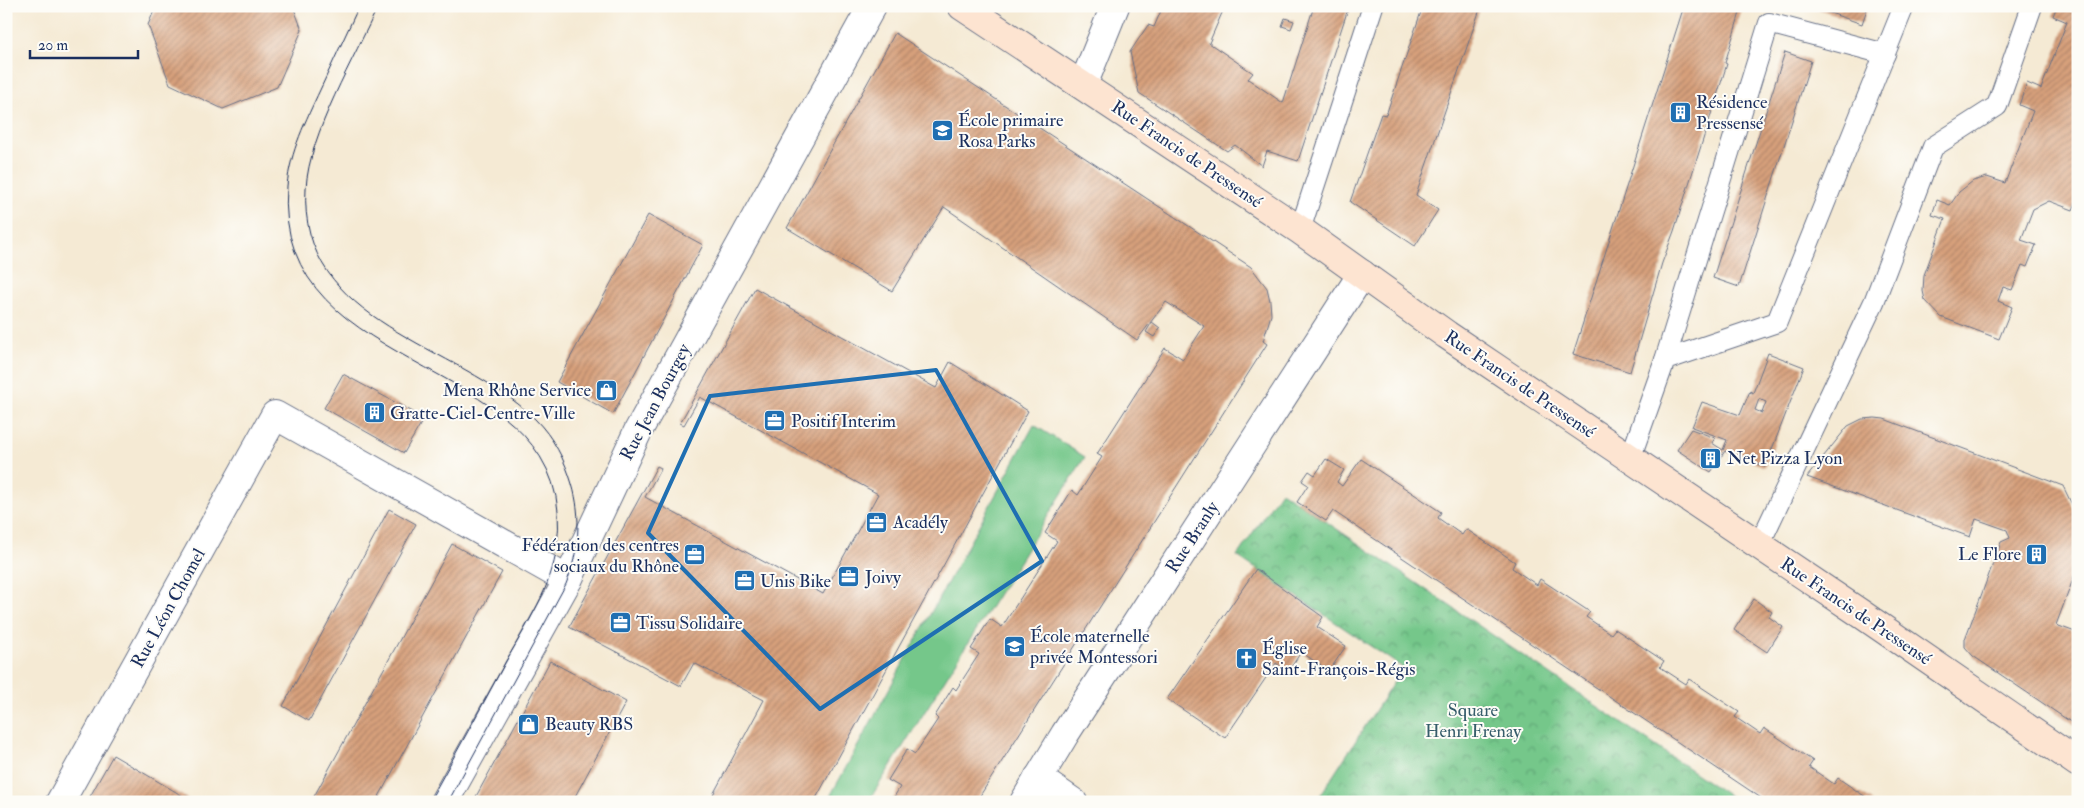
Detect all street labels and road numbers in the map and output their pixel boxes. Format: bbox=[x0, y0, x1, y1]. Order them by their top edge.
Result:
street label: Rue Francis de Pressensé bbox=[1107, 95, 1267, 214]
street label: Rue Francis de Pressensé bbox=[1440, 325, 1600, 444]
street label: Rue Jean Bourgey bbox=[615, 339, 696, 465]
street label: Rue Branly bbox=[1161, 496, 1225, 577]
street label: Rue Léon Chomel bbox=[126, 544, 211, 672]
street label: Rue Francis de Pressensé bbox=[1776, 552, 1936, 671]

